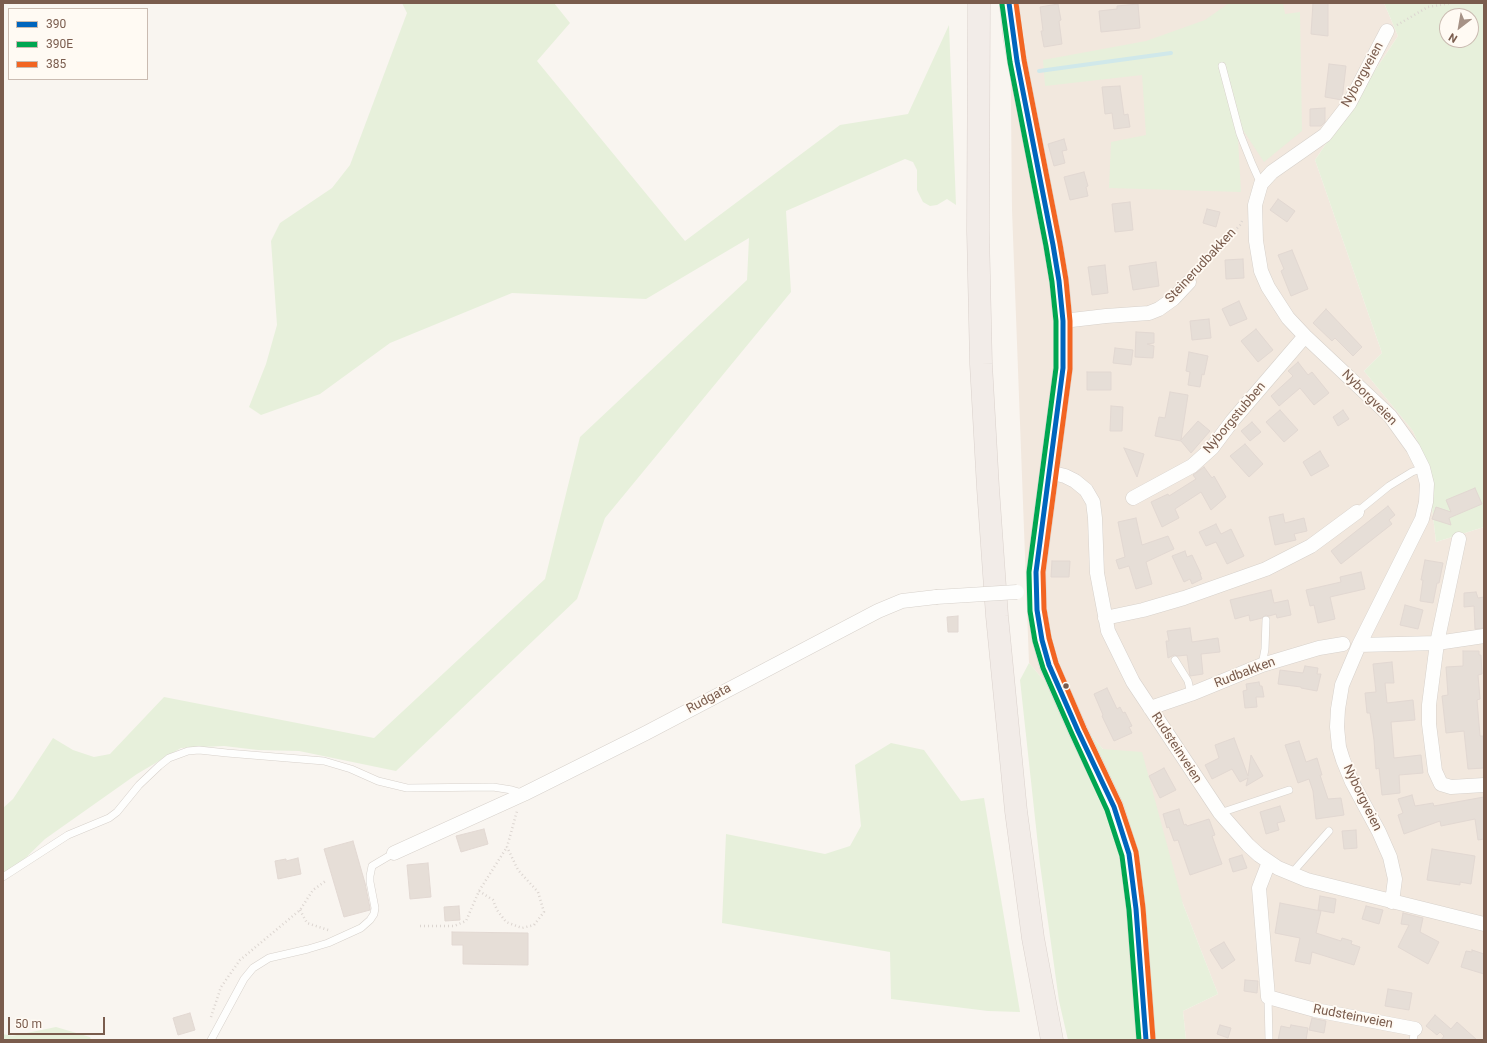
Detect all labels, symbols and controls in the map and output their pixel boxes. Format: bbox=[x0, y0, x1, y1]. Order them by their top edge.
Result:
legend bbox=[8, 8, 148, 80]
north arrow bbox=[1439, 8, 1479, 48]
text: 390 bbox=[46, 17, 66, 31]
text: N bbox=[1446, 30, 1460, 45]
text: 390E bbox=[46, 37, 73, 51]
street label: Nyborgveien bbox=[1339, 40, 1387, 110]
text: 385 bbox=[46, 57, 66, 71]
street label: Steinerudbakken bbox=[1162, 225, 1240, 307]
street label: Nyborgveien bbox=[1338, 367, 1400, 429]
street label: Nyborgstubben bbox=[1201, 379, 1269, 457]
street label: Rudbakken bbox=[1212, 654, 1278, 692]
street label: Rudgata bbox=[684, 681, 734, 717]
unlabelled marker bbox=[1061, 681, 1071, 691]
street label: Rudsteinveien bbox=[1147, 710, 1205, 786]
street label: Nyborgveien bbox=[1339, 762, 1385, 834]
street label: Rudsteinveien bbox=[1312, 1002, 1394, 1032]
scale bar bbox=[10, 1009, 107, 1035]
text: 50 m bbox=[15, 1017, 42, 1031]

